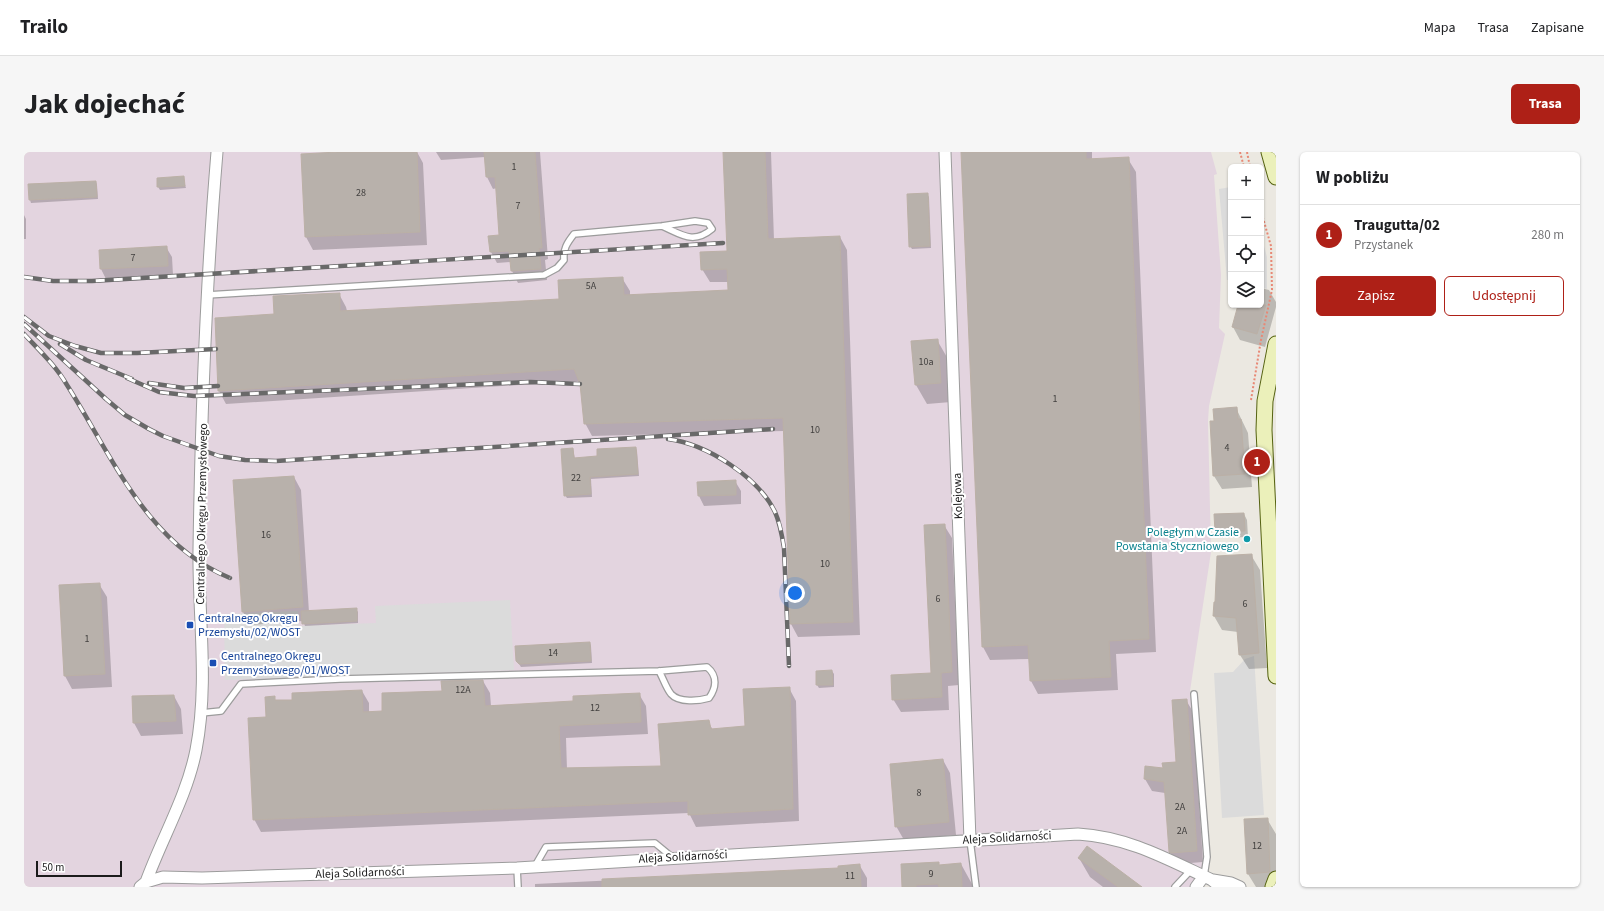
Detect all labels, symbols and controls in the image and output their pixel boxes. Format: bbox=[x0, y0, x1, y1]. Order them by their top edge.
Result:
text: Trailo bbox=[20, 14, 68, 41]
text: Mapa bbox=[1424, 18, 1456, 38]
text: Trasa bbox=[1478, 18, 1509, 38]
text: Zapisane bbox=[1531, 18, 1584, 38]
text: Jak dojechać bbox=[24, 84, 185, 124]
button: Trasa bbox=[1511, 84, 1580, 124]
house number: 1 bbox=[512, 160, 517, 174]
map controls bbox=[1228, 164, 1264, 308]
button: + bbox=[1228, 164, 1264, 200]
text: W pobliżu bbox=[1316, 166, 1389, 190]
house number: 28 bbox=[356, 186, 366, 200]
house number: 7 bbox=[516, 199, 521, 213]
button: − bbox=[1228, 200, 1264, 236]
text: Traugutta/02 bbox=[1354, 215, 1440, 236]
text: 1 bbox=[1326, 226, 1332, 244]
text: 280 m bbox=[1531, 226, 1564, 244]
button: locate bbox=[1228, 236, 1264, 272]
text: Przystanek bbox=[1354, 236, 1413, 254]
house number: 7 bbox=[131, 251, 136, 265]
button: layers bbox=[1228, 272, 1264, 308]
button: Zapisz bbox=[1316, 276, 1436, 316]
button: Udostępnij bbox=[1444, 276, 1564, 316]
house number: 5A bbox=[586, 279, 597, 293]
house number: 10a bbox=[919, 355, 933, 369]
house number: 1 bbox=[1053, 392, 1058, 406]
street label: Centralnego Okręgu Przemysłowego bbox=[192, 423, 212, 605]
house number: 10 bbox=[810, 423, 820, 437]
house number: 4 bbox=[1225, 441, 1230, 455]
pin: 1 bbox=[1244, 447, 1270, 477]
house number: 22 bbox=[571, 471, 581, 485]
street label: Kolejowa bbox=[949, 473, 967, 519]
place label: Poległym w Czasie Powstania Styczniowego bbox=[1116, 524, 1239, 555]
house number: 16 bbox=[261, 528, 271, 542]
marker: Poległym w Czasie Powstania Styczniowego bbox=[1242, 534, 1252, 544]
house number: 10 bbox=[820, 557, 830, 571]
your location bbox=[785, 583, 805, 603]
house number: 6 bbox=[936, 592, 941, 606]
house number: 6 bbox=[1243, 597, 1248, 611]
place label: Centralnego Okręgu Przemysłu/02/WOST bbox=[198, 610, 301, 641]
marker: Centralnego Okręgu Przemysłu/02/WOST bbox=[185, 620, 195, 630]
house number: 1 bbox=[85, 632, 90, 646]
house number: 14 bbox=[548, 646, 558, 660]
place label: Centralnego Okręgu Przemysłowego/01/WOST bbox=[221, 648, 351, 679]
marker: Centralnego Okręgu Przemysłowego/01/WOST bbox=[208, 658, 218, 668]
house number: 12A bbox=[455, 683, 471, 697]
house number: 12 bbox=[590, 701, 600, 715]
house number: 8 bbox=[917, 786, 922, 800]
house number: 2A bbox=[1175, 800, 1186, 814]
house number: 2A bbox=[1177, 824, 1188, 838]
street label: Aleja Solidarności bbox=[962, 827, 1052, 849]
house number: 12 bbox=[1252, 839, 1262, 853]
street label: Aleja Solidarności bbox=[638, 846, 728, 868]
scale bar bbox=[36, 859, 122, 878]
text: 50 m bbox=[42, 860, 64, 875]
street label: Aleja Solidarności bbox=[315, 863, 405, 883]
house number: 9 bbox=[929, 867, 934, 881]
house number: 11 bbox=[845, 869, 855, 883]

